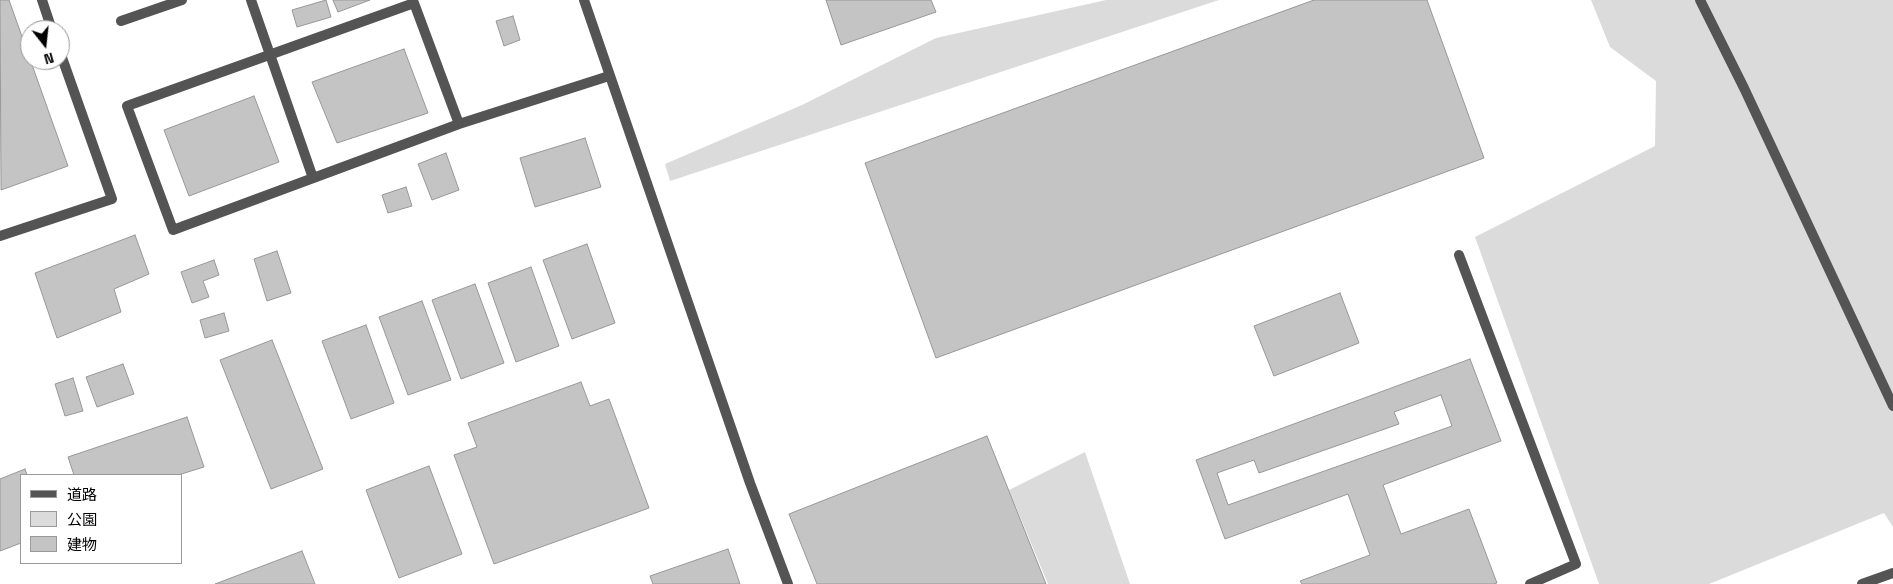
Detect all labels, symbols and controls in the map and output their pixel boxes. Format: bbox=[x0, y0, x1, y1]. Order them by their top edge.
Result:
north arrow bbox=[20, 20, 70, 70]
text: N bbox=[42, 49, 56, 68]
legend bbox=[20, 474, 182, 564]
text: 道路 bbox=[67, 485, 97, 504]
text: 公園 bbox=[67, 510, 97, 529]
text: 建物 bbox=[67, 535, 97, 554]

